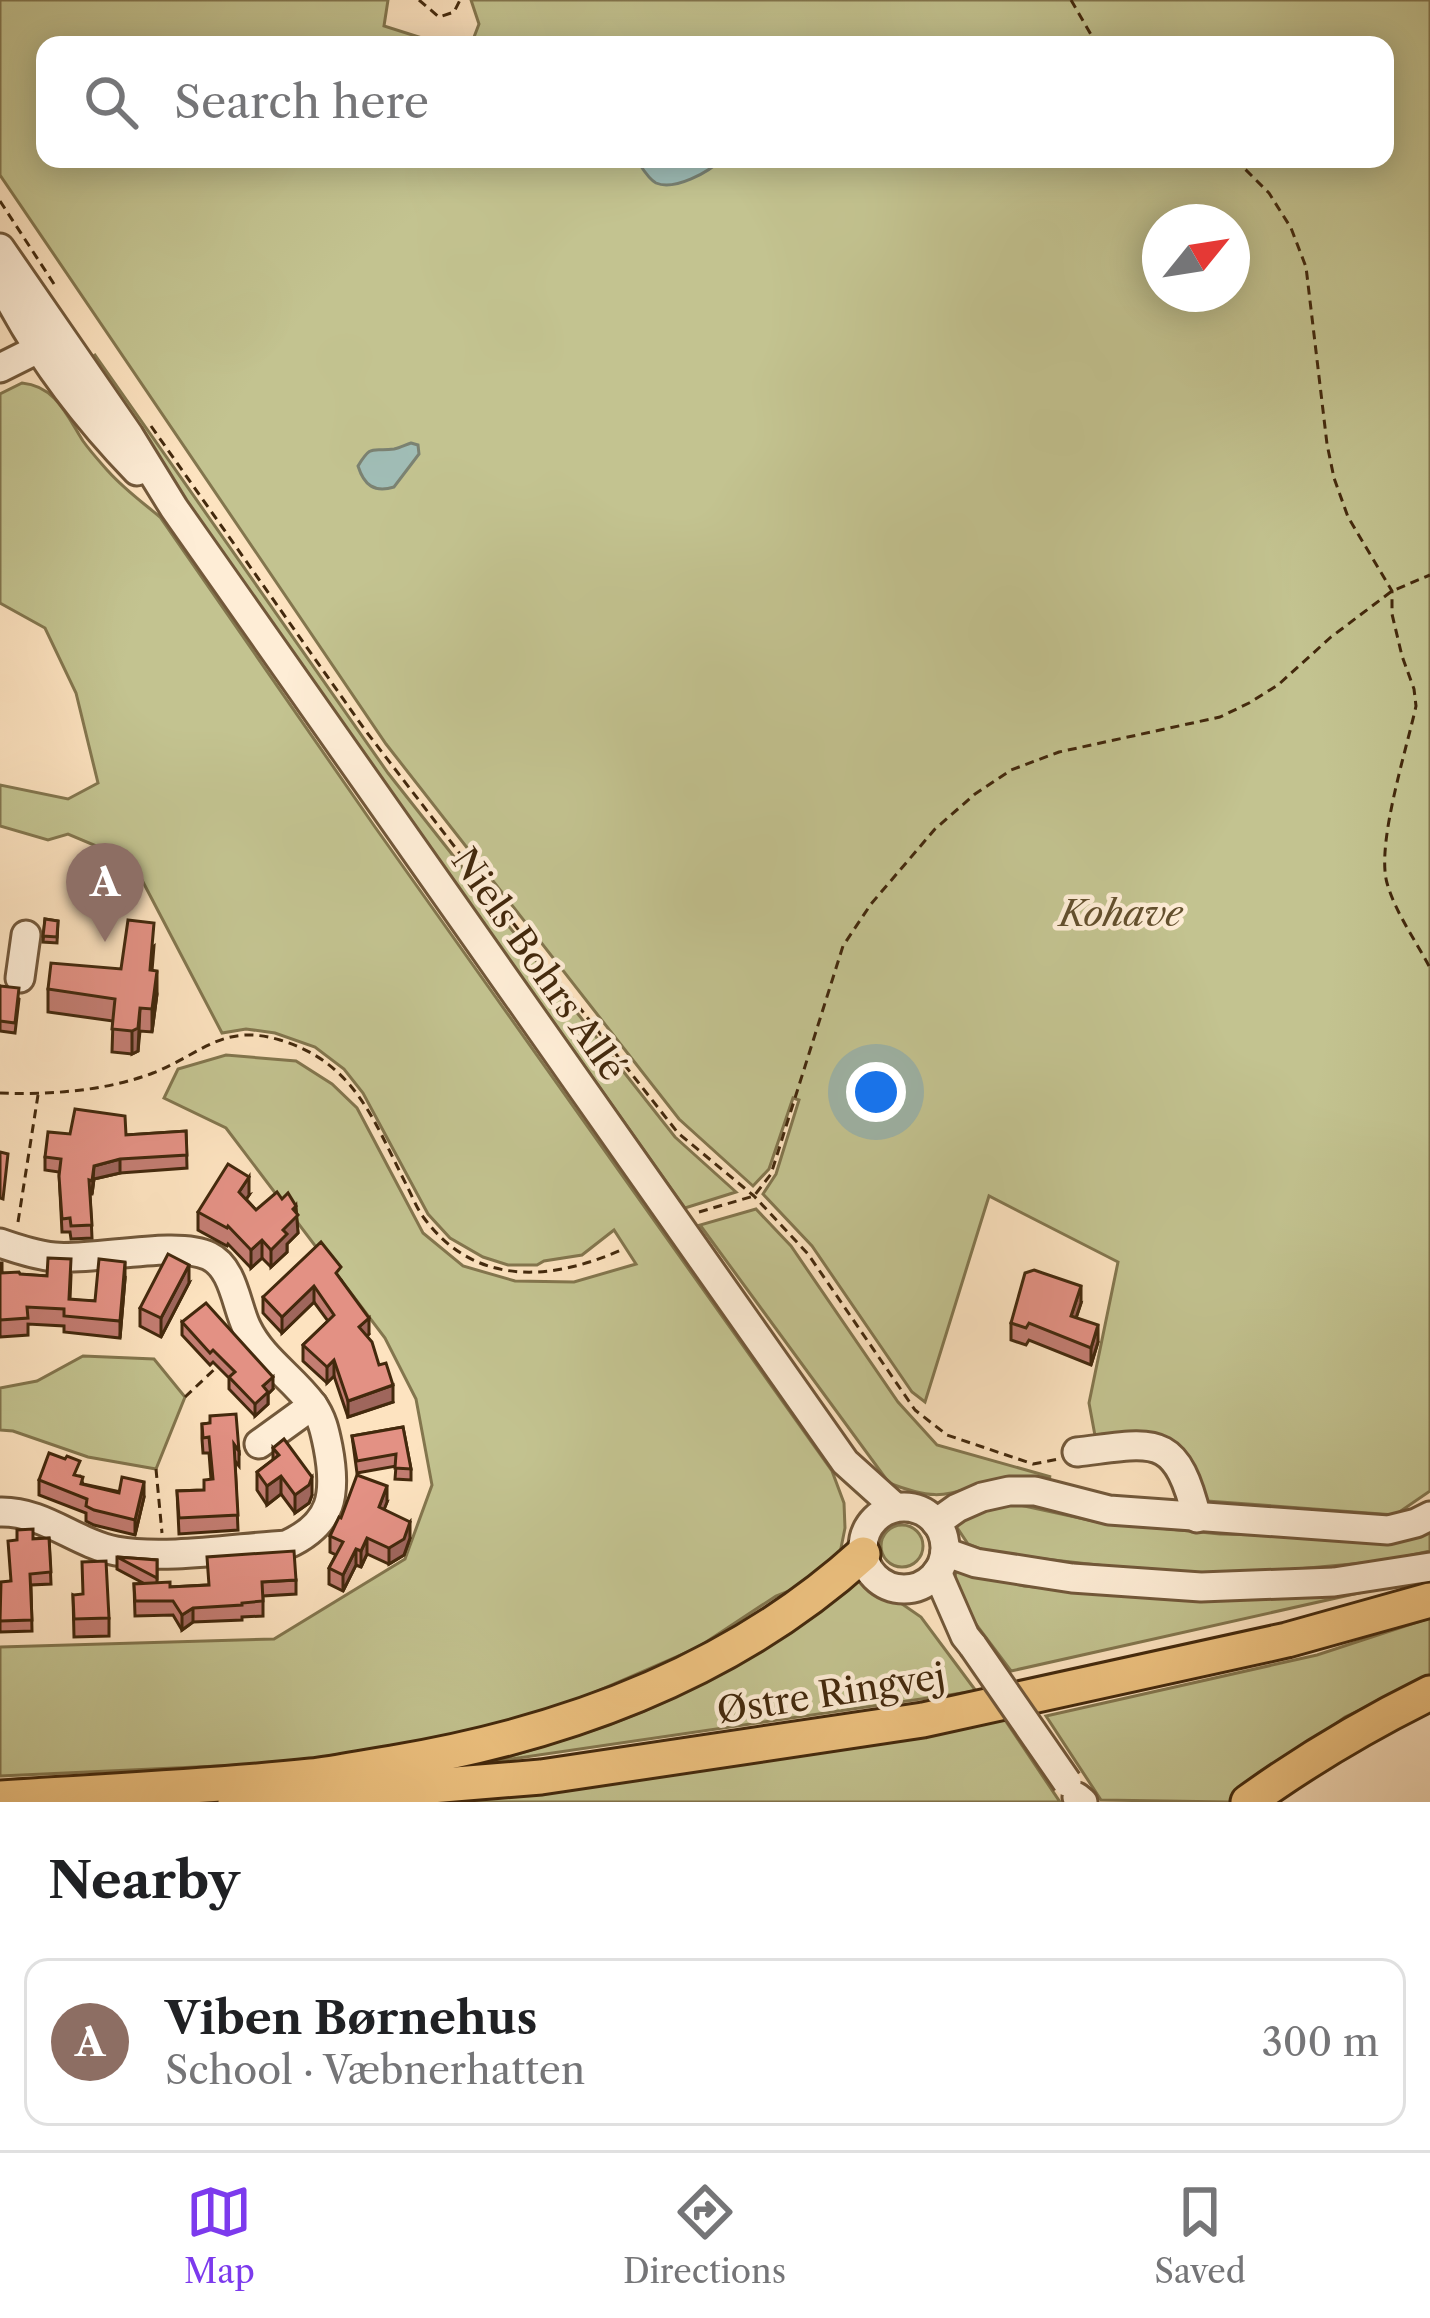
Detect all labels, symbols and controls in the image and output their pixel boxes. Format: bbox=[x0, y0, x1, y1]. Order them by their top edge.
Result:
search box bbox=[36, 36, 1394, 168]
icon: search bbox=[78, 69, 144, 135]
text: Search here bbox=[174, 74, 429, 130]
north arrow bbox=[1142, 204, 1250, 312]
street label: Niels Bohrs Allé bbox=[443, 839, 635, 1089]
pin: A bbox=[66, 843, 144, 942]
park label: Kohave bbox=[1056, 891, 1184, 935]
your location bbox=[846, 1062, 906, 1122]
street label: Østre Ringvej bbox=[714, 1653, 948, 1733]
text: Nearby bbox=[48, 1849, 240, 1911]
text: Viben Børnehus bbox=[165, 1990, 537, 2046]
text: A bbox=[75, 2018, 105, 2066]
text: 300 m bbox=[1261, 2018, 1379, 2066]
text: School · Væbnerhatten bbox=[165, 2046, 585, 2094]
tab: Map bbox=[184, 2179, 255, 2292]
tab: Directions bbox=[623, 2179, 786, 2292]
tab: Saved bbox=[1154, 2179, 1246, 2292]

